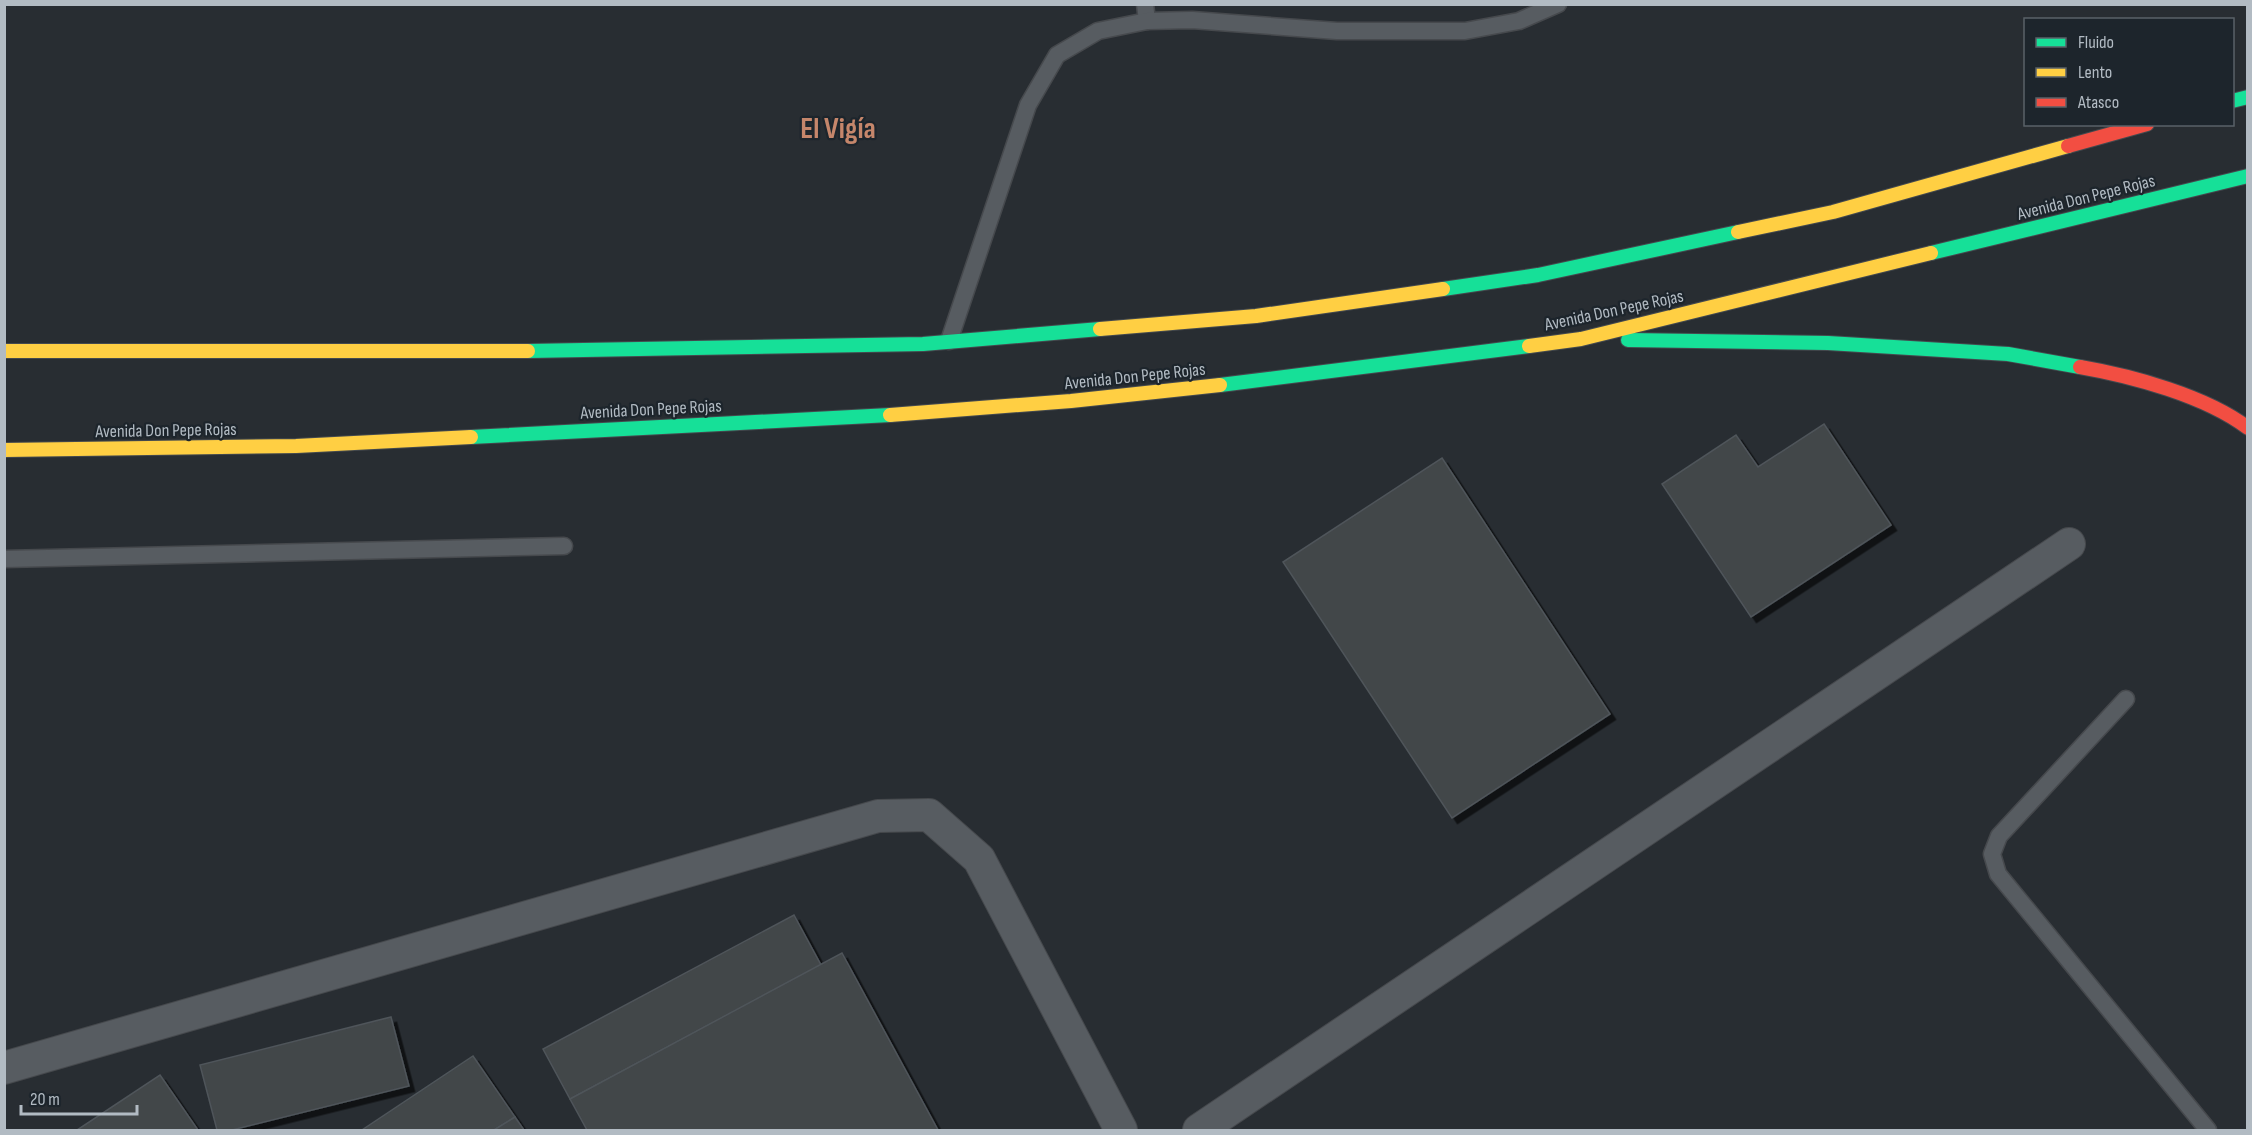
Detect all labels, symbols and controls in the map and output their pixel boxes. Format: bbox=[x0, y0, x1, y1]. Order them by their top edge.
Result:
legend bbox=[2024, 18, 2234, 126]
text: Fluido bbox=[2078, 32, 2114, 53]
text: Lento bbox=[2078, 62, 2112, 83]
text: Atasco bbox=[2077, 92, 2119, 113]
district label: El Vigía bbox=[800, 111, 876, 147]
street label: Avenida Don Pepe Rojas bbox=[2014, 170, 2157, 225]
street label: Avenida Don Pepe Rojas bbox=[1542, 286, 1685, 336]
street label: Avenida Don Pepe Rojas bbox=[1063, 359, 1206, 394]
street label: Avenida Don Pepe Rojas bbox=[579, 395, 722, 424]
street label: Avenida Don Pepe Rojas bbox=[94, 419, 237, 442]
scale bar bbox=[21, 1078, 136, 1116]
text: 20 m bbox=[30, 1089, 60, 1110]

